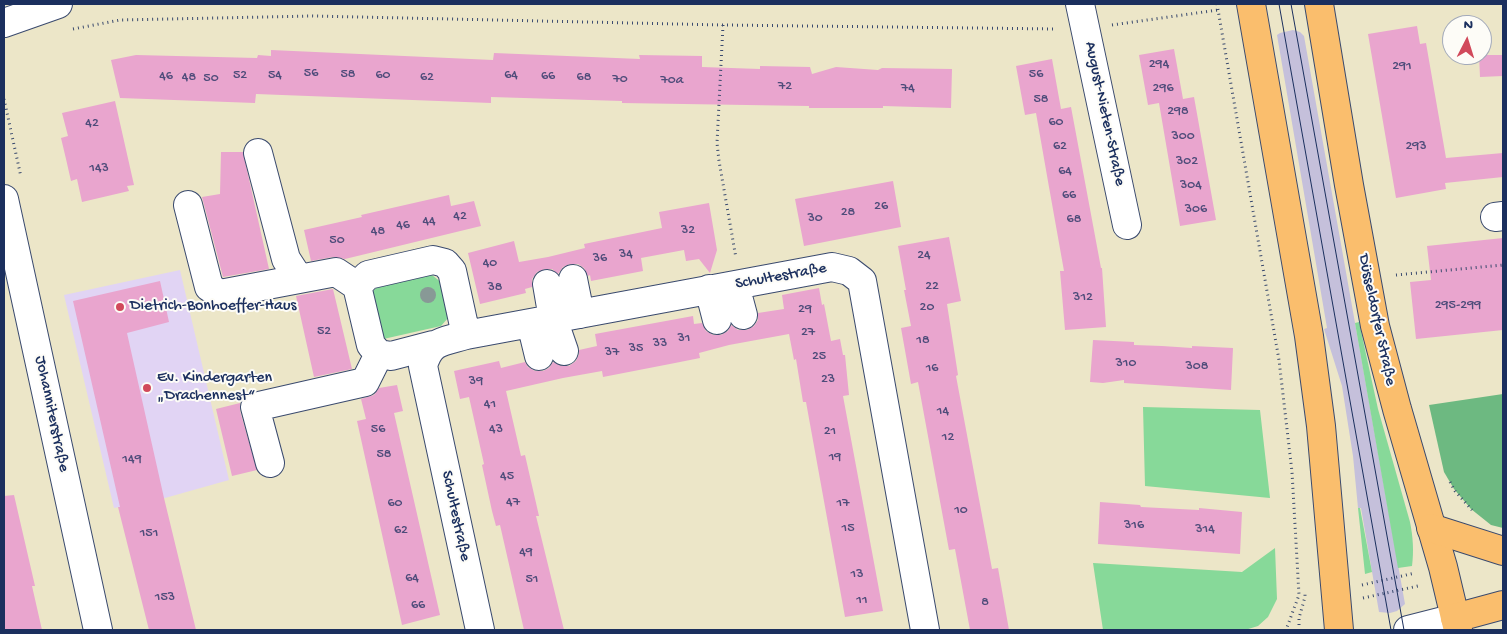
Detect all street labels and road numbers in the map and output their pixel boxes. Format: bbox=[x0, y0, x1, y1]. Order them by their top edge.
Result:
street label: August-Nieten-Straße bbox=[1079, 40, 1129, 188]
street label: Düsseldorfer Straße bbox=[1353, 252, 1399, 388]
street label: Schultestraße bbox=[734, 260, 828, 294]
street label: Johanniterstraße bbox=[29, 354, 73, 474]
street label: Schultestraße bbox=[436, 469, 474, 563]

